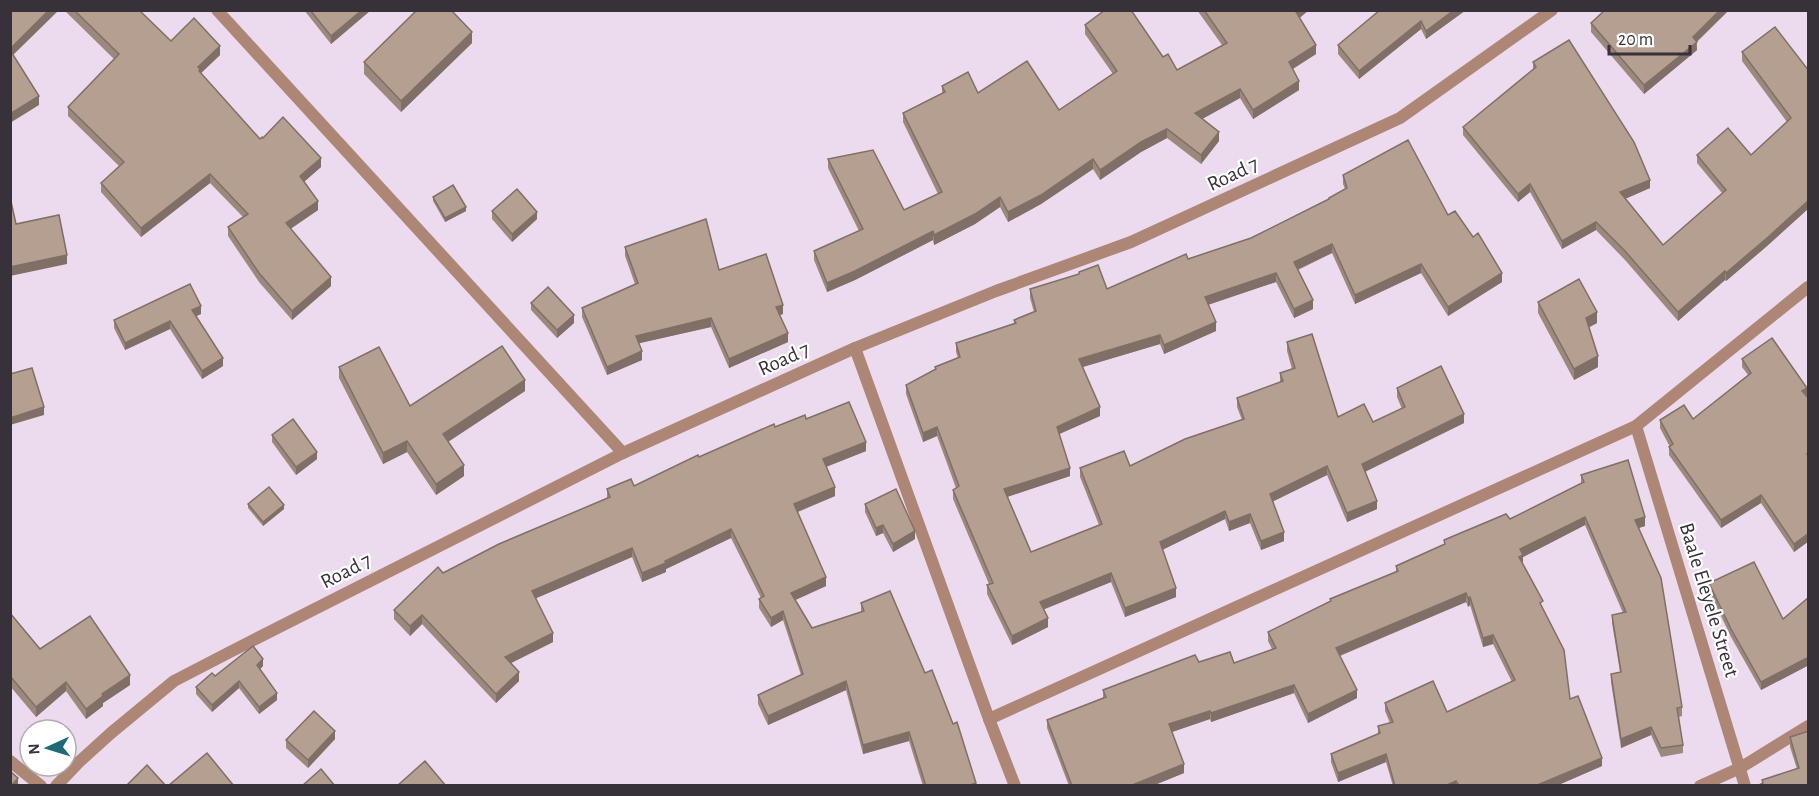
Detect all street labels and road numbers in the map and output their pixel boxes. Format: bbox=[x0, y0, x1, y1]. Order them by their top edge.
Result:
street label: Road 7 bbox=[1204, 153, 1262, 195]
street label: Road 7 bbox=[755, 338, 813, 380]
street label: Baale Eleyele Street bbox=[1676, 520, 1743, 680]
street label: Road 7 bbox=[317, 549, 375, 593]

